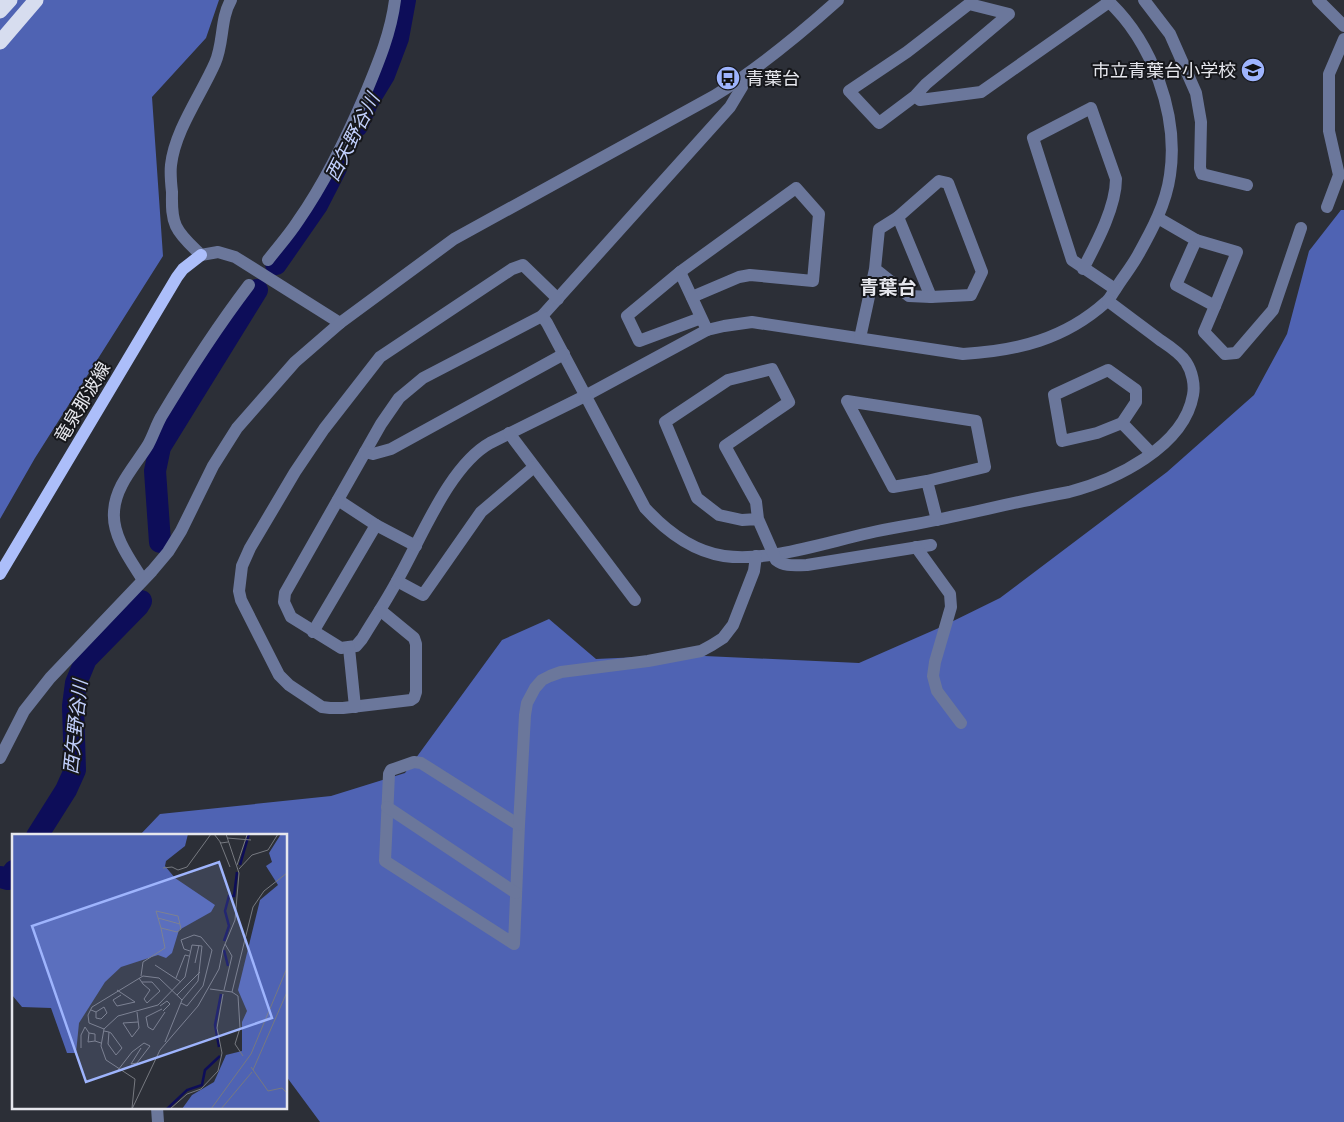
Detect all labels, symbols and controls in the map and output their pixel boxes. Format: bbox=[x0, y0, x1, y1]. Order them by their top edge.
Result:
school or university icon: 市立青葉台小学校 bbox=[1240, 57, 1266, 83]
place label: 市立青葉台小学校 bbox=[1092, 60, 1236, 81]
bus stop icon: 青葉台 bbox=[715, 65, 741, 91]
place label: 青葉台 bbox=[746, 68, 800, 89]
water label: 西矢野谷川 bbox=[321, 88, 384, 184]
district label: 青葉台 bbox=[859, 276, 917, 298]
street label: 竜泉那波線 bbox=[50, 358, 114, 446]
water label: 西矢野谷川 bbox=[59, 677, 91, 775]
inset map bbox=[12, 834, 288, 1110]

